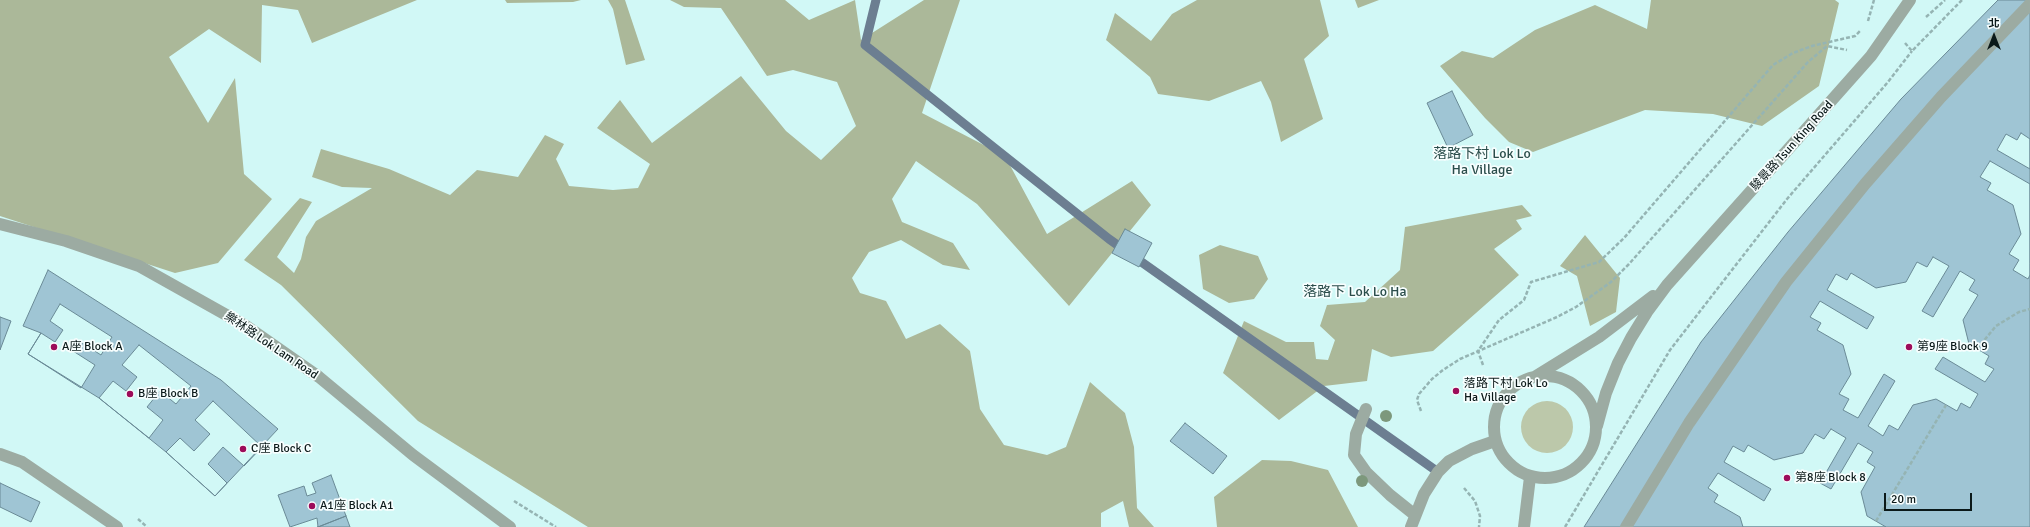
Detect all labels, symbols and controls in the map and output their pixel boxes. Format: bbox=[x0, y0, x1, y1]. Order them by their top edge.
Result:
north arrow bbox=[1974, 16, 2014, 56]
text: 北 bbox=[1989, 17, 2000, 30]
street label: 駿景路 Tsun King Road bbox=[1748, 98, 1836, 194]
district label: 落路下村 Lok Lo Ha Village bbox=[1433, 146, 1531, 178]
district label: 落路下 Lok Lo Ha bbox=[1303, 284, 1407, 300]
street label: 樂林路 Lok Lam Road bbox=[222, 309, 320, 383]
place label: A座 Block A bbox=[62, 340, 123, 354]
place label: 第9座 Block 9 bbox=[1917, 340, 1988, 354]
marker: A座 Block A bbox=[49, 342, 59, 352]
marker: 第9座 Block 9 bbox=[1904, 342, 1914, 352]
place label: 落路下村 Lok Lo Ha Village bbox=[1464, 377, 1548, 405]
marker: 落路下村 Lok Lo Ha Village bbox=[1451, 386, 1461, 396]
place label: B座 Block B bbox=[138, 387, 198, 401]
marker: B座 Block B bbox=[125, 389, 135, 399]
place label: C座 Block C bbox=[251, 442, 311, 456]
marker: C座 Block C bbox=[238, 444, 248, 454]
place label: 第8座 Block 8 bbox=[1795, 471, 1866, 485]
marker: 第8座 Block 8 bbox=[1782, 473, 1792, 483]
scale bar bbox=[1886, 485, 1974, 511]
text: 20 m bbox=[1891, 492, 1916, 507]
place label: A1座 Block A1 bbox=[320, 499, 393, 513]
marker: A1座 Block A1 bbox=[307, 501, 317, 511]

